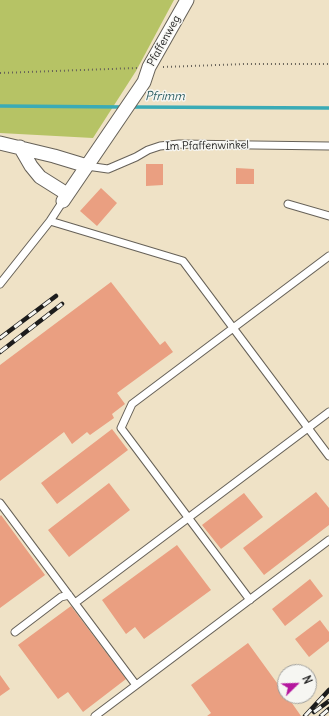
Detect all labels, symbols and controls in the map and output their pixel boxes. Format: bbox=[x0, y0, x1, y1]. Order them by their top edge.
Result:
street label: Pfaffenweg bbox=[145, 13, 183, 69]
water label: Pfrimm bbox=[145, 90, 185, 104]
street label: Im Pfaffenwinkel bbox=[165, 139, 249, 153]
north arrow bbox=[277, 664, 317, 704]
text: N bbox=[299, 673, 315, 686]

